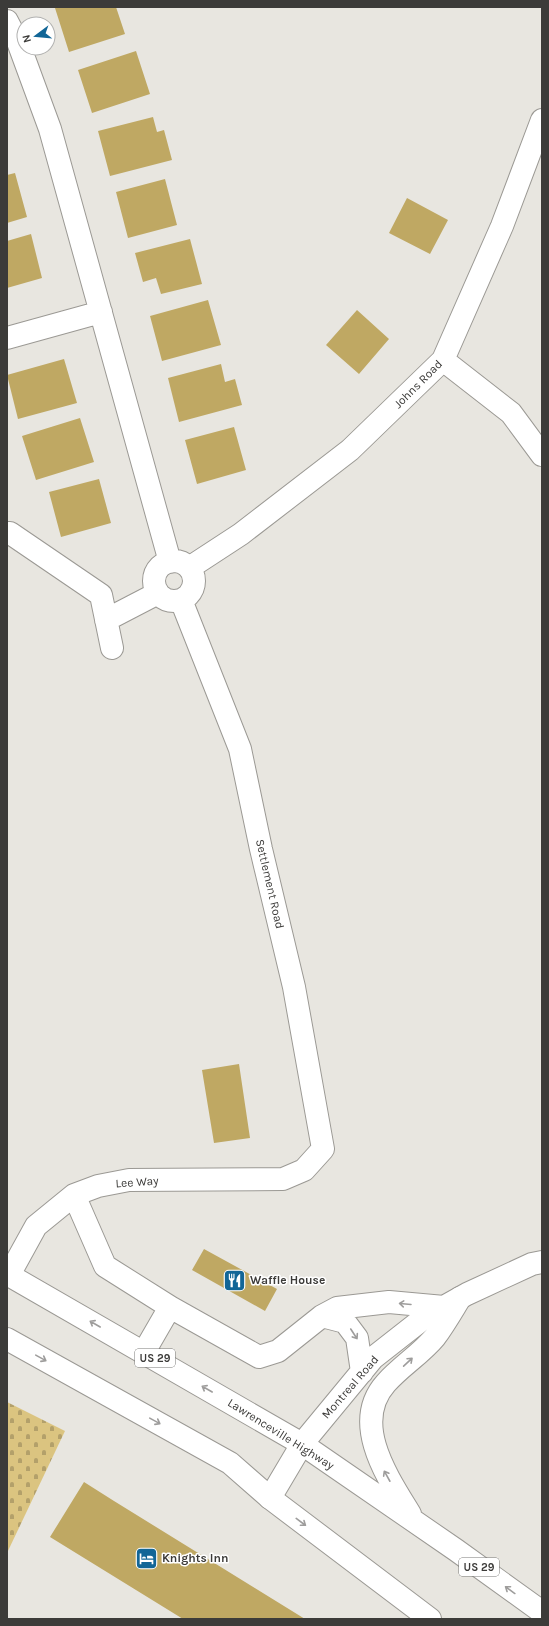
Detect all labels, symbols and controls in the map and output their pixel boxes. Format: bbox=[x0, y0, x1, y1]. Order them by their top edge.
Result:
north arrow bbox=[16, 16, 56, 56]
text: N bbox=[20, 33, 34, 44]
street label: Johns Road bbox=[391, 357, 445, 411]
street label: Settlement Road bbox=[253, 838, 287, 930]
street label: Lee Way bbox=[115, 1173, 160, 1190]
restaurant icon: Waffle House bbox=[222, 1267, 248, 1293]
place label: Waffle House bbox=[250, 1273, 325, 1287]
one-way arrow bbox=[399, 1300, 412, 1307]
one-way arrow bbox=[89, 1320, 101, 1328]
one-way arrow bbox=[349, 1329, 358, 1340]
road number: US 29 bbox=[135, 1349, 175, 1367]
street label: Montreal Road bbox=[319, 1352, 381, 1422]
one-way arrow bbox=[35, 1355, 47, 1362]
one-way arrow bbox=[403, 1357, 413, 1367]
one-way arrow bbox=[201, 1385, 213, 1393]
street label: Lawrenceville Highway bbox=[225, 1396, 337, 1473]
one-way arrow bbox=[149, 1418, 161, 1426]
one-way arrow bbox=[383, 1471, 391, 1483]
one-way arrow bbox=[296, 1518, 307, 1526]
hotel icon: Knights Inn bbox=[133, 1545, 159, 1571]
place label: Knights Inn bbox=[162, 1551, 228, 1565]
road number: US 29 bbox=[459, 1558, 499, 1576]
one-way arrow bbox=[505, 1586, 516, 1594]

